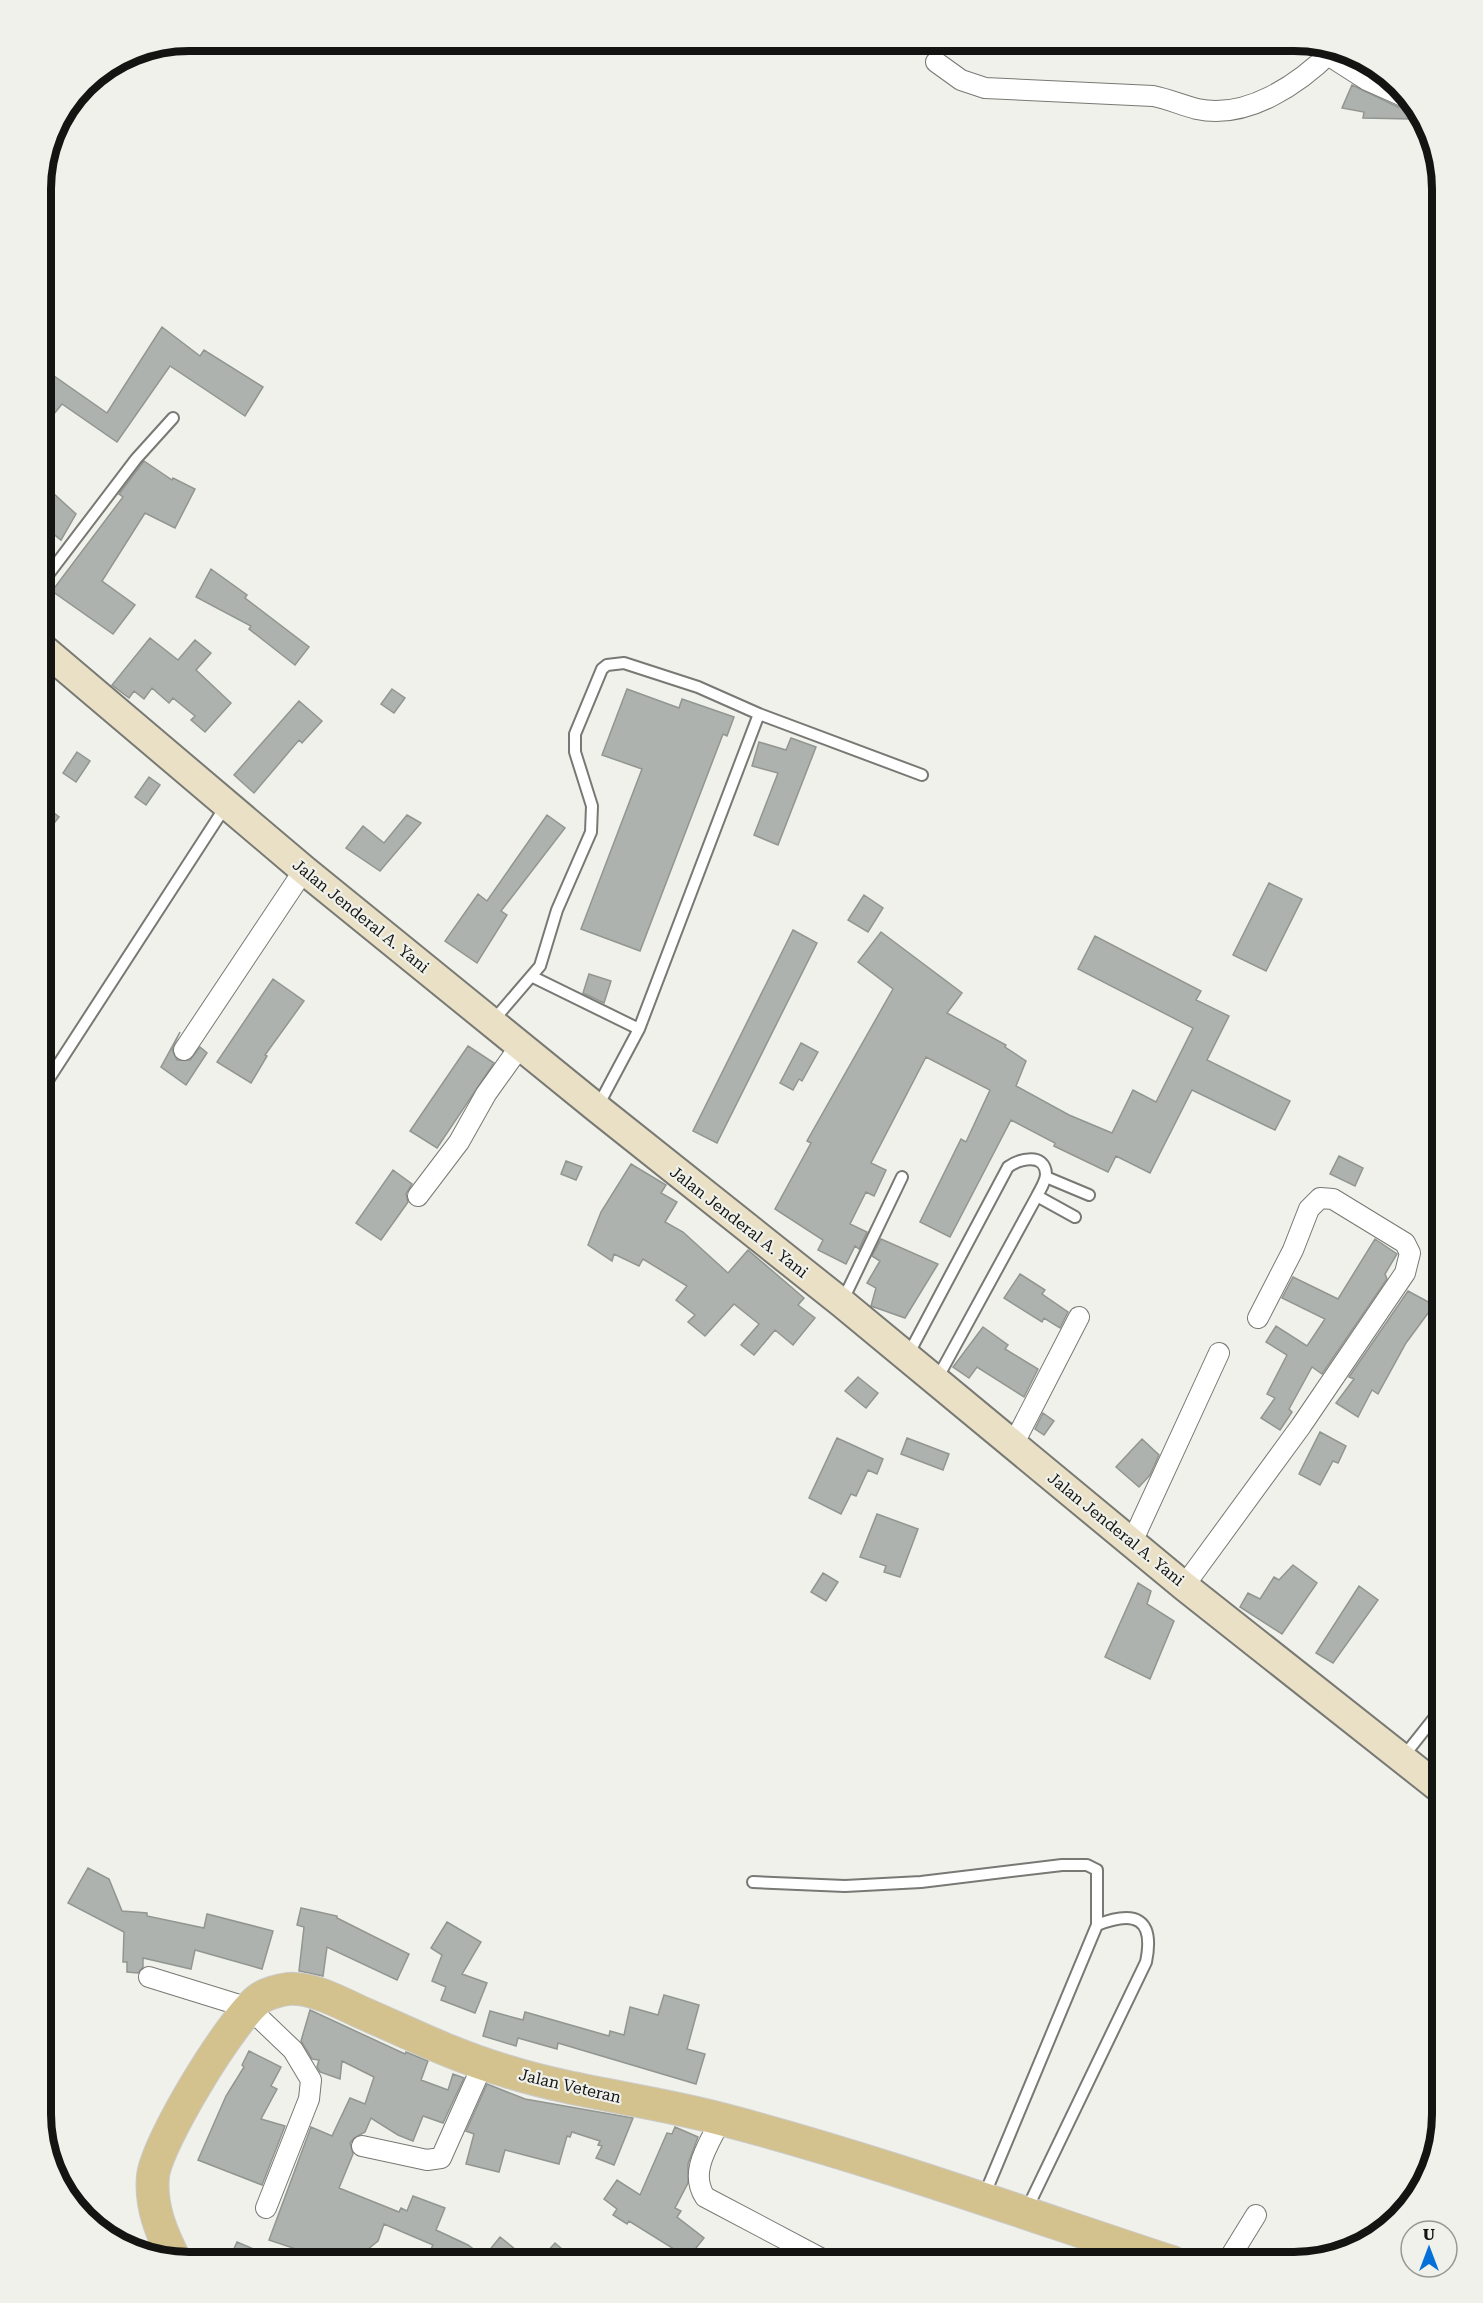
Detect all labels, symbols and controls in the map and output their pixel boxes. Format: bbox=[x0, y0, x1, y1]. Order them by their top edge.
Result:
street label: Jalan Jenderal A. Yani bbox=[289, 855, 433, 977]
street label: Jalan Jenderal A. Yani bbox=[666, 1162, 812, 1282]
street label: Jalan Jenderal A. Yani bbox=[1044, 1468, 1188, 1590]
street label: Jalan Veteran bbox=[517, 2065, 623, 2107]
north arrow bbox=[1399, 2219, 1459, 2279]
text: U bbox=[1423, 2225, 1435, 2244]

